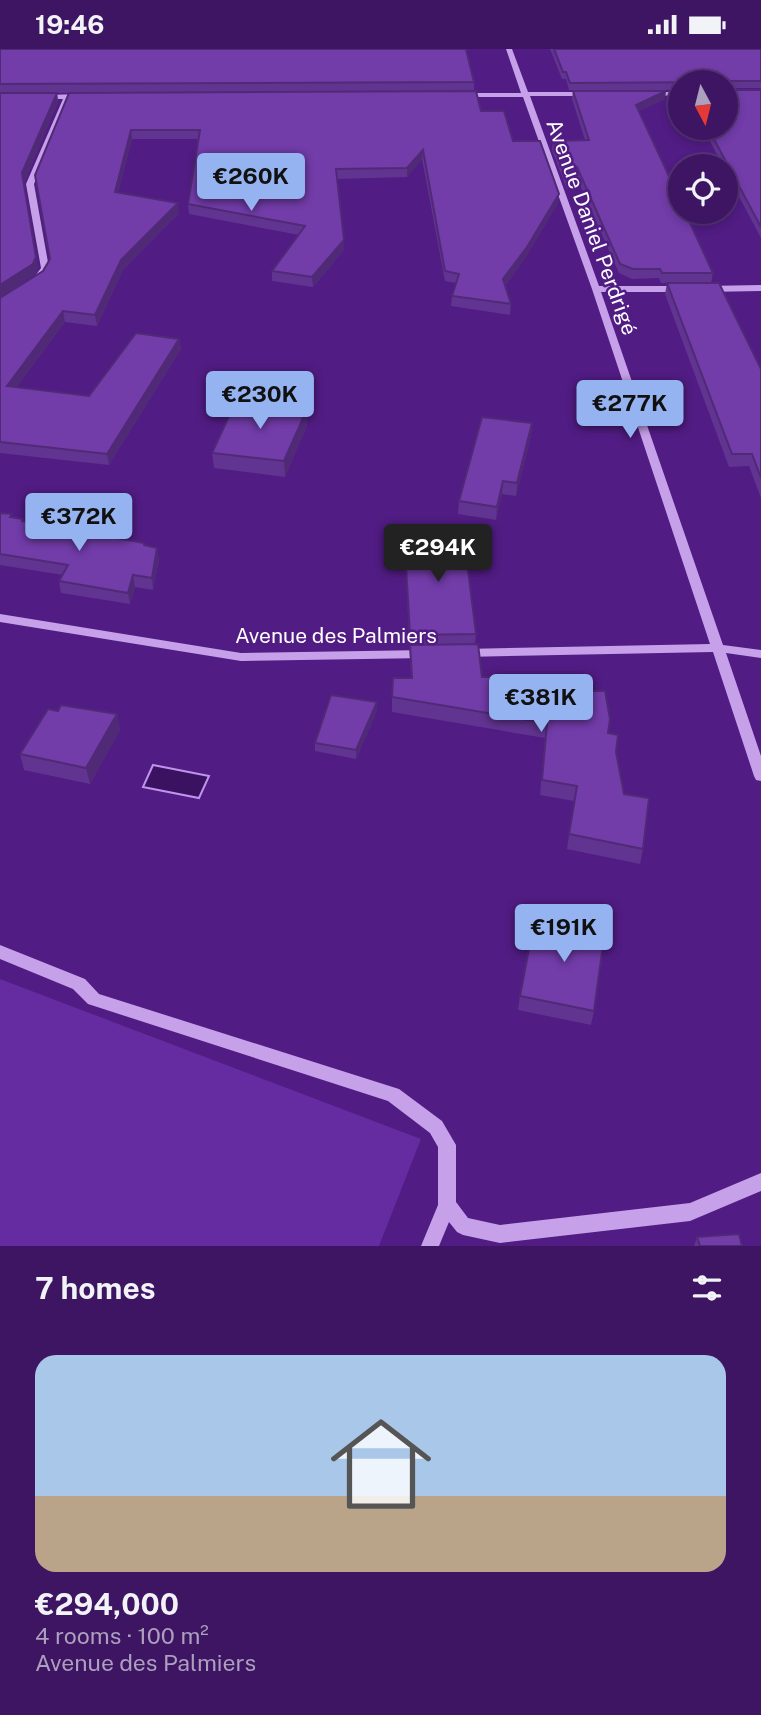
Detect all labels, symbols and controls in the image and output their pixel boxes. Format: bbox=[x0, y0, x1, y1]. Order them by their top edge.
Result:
text: 19:46 bbox=[35, 9, 104, 40]
north arrow bbox=[668, 70, 738, 140]
map controls bbox=[668, 70, 738, 224]
street label: Avenue Daniel Perdrigé bbox=[541, 116, 643, 338]
pin: €260K bbox=[202, 153, 300, 213]
button: locate bbox=[668, 154, 738, 224]
text: €260K bbox=[213, 162, 289, 189]
pin: €230K bbox=[211, 371, 309, 431]
text: €230K bbox=[222, 380, 298, 407]
pin: €277K bbox=[581, 381, 679, 440]
text: €277K bbox=[592, 389, 668, 416]
pin: €372K bbox=[30, 493, 128, 553]
text: €372K bbox=[41, 502, 117, 529]
pin: €294K bbox=[389, 525, 487, 584]
text: €294K bbox=[400, 533, 476, 560]
street label: Avenue des Palmiers bbox=[235, 623, 437, 648]
pin: €381K bbox=[492, 675, 590, 734]
text: €381K bbox=[505, 683, 577, 710]
pin: €191K bbox=[515, 905, 613, 964]
text: €191K bbox=[531, 913, 597, 940]
icon: filters bbox=[688, 1269, 726, 1307]
text: 7 homes bbox=[35, 1270, 156, 1306]
icon: home bbox=[318, 1401, 444, 1527]
text: €294,000 bbox=[35, 1586, 179, 1622]
text: 4 rooms · 100 m² bbox=[35, 1622, 209, 1649]
text: Avenue des Palmiers bbox=[35, 1649, 256, 1676]

